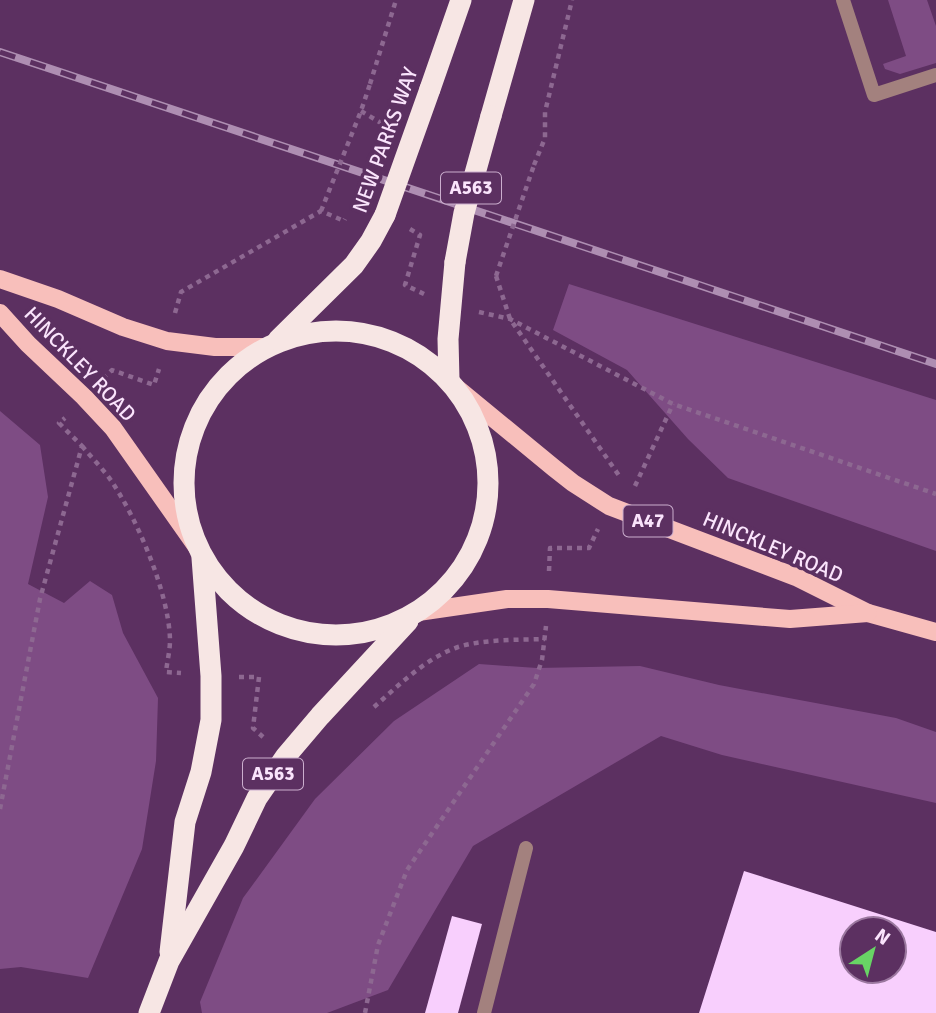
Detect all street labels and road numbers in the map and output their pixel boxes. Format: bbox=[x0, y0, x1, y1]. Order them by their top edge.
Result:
street label: NEW PARKS WAY bbox=[347, 63, 424, 216]
road number: A563 bbox=[441, 172, 501, 204]
street label: HINCKLEY ROAD bbox=[19, 301, 141, 427]
road number: A47 bbox=[624, 506, 672, 536]
street label: HINCKLEY ROAD bbox=[699, 506, 847, 588]
road number: A563 bbox=[243, 758, 303, 790]

